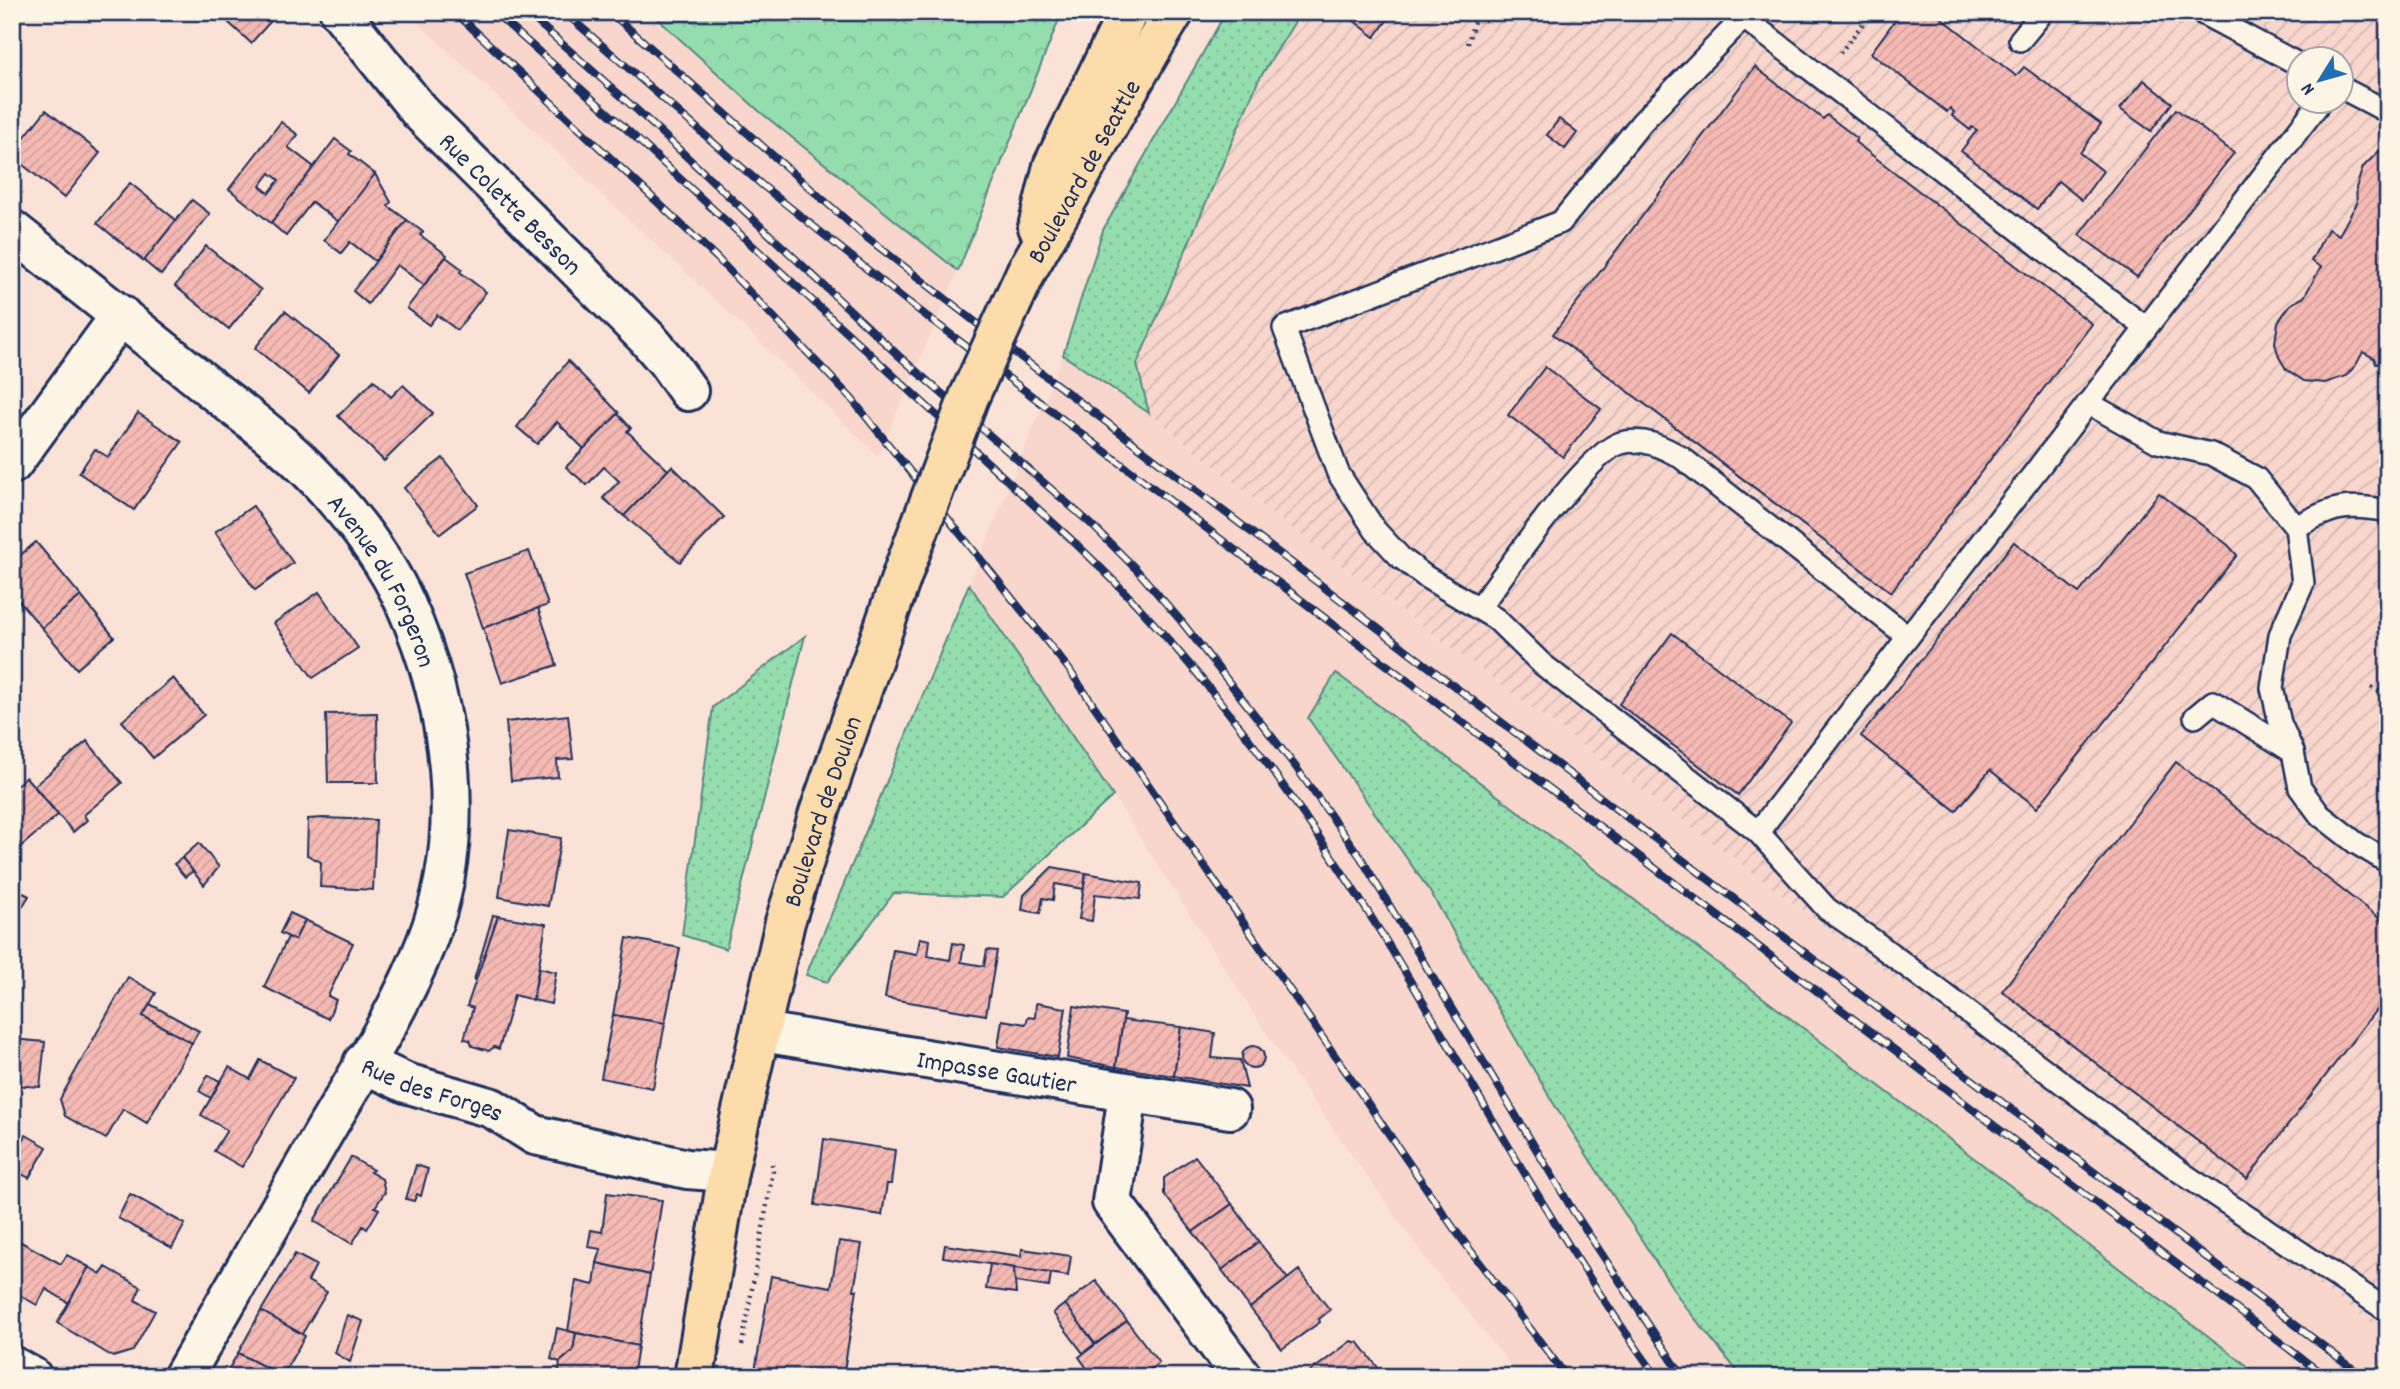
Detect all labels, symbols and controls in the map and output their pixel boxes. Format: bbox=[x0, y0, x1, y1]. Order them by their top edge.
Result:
north arrow bbox=[2284, 46, 2354, 116]
street label: Boulevard de Seattle bbox=[1020, 74, 1152, 271]
text: N bbox=[2296, 76, 2323, 100]
street label: Rue Colette Besson bbox=[429, 126, 589, 285]
street label: Avenue du Forgeron bbox=[317, 487, 443, 672]
street label: Boulevard de Doulon bbox=[776, 712, 873, 912]
street label: Impasse Gautier bbox=[914, 1043, 1079, 1106]
street label: Rue des Forges bbox=[354, 1050, 510, 1133]

